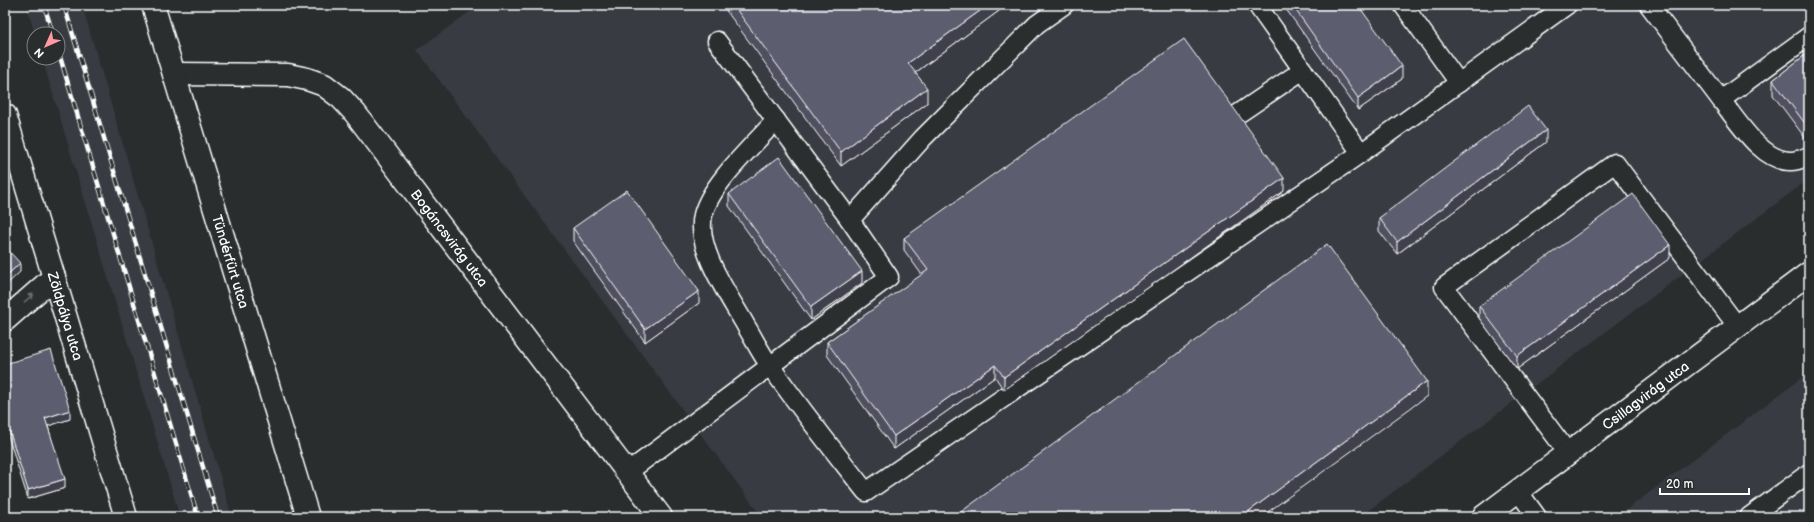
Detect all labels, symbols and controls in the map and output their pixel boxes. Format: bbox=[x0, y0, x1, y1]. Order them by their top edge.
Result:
north arrow bbox=[26, 26, 66, 66]
text: N bbox=[32, 45, 47, 60]
street label: Bogáncsvirág utca bbox=[407, 186, 492, 290]
street label: Tündérfürt utca bbox=[208, 213, 253, 310]
street label: Zöldpálya utca bbox=[44, 269, 87, 362]
one-way arrow bbox=[24, 294, 35, 303]
street label: Csillagvirág utca bbox=[1599, 357, 1692, 433]
scale bar bbox=[1660, 470, 1749, 496]
text: 20 m bbox=[1666, 477, 1693, 492]

